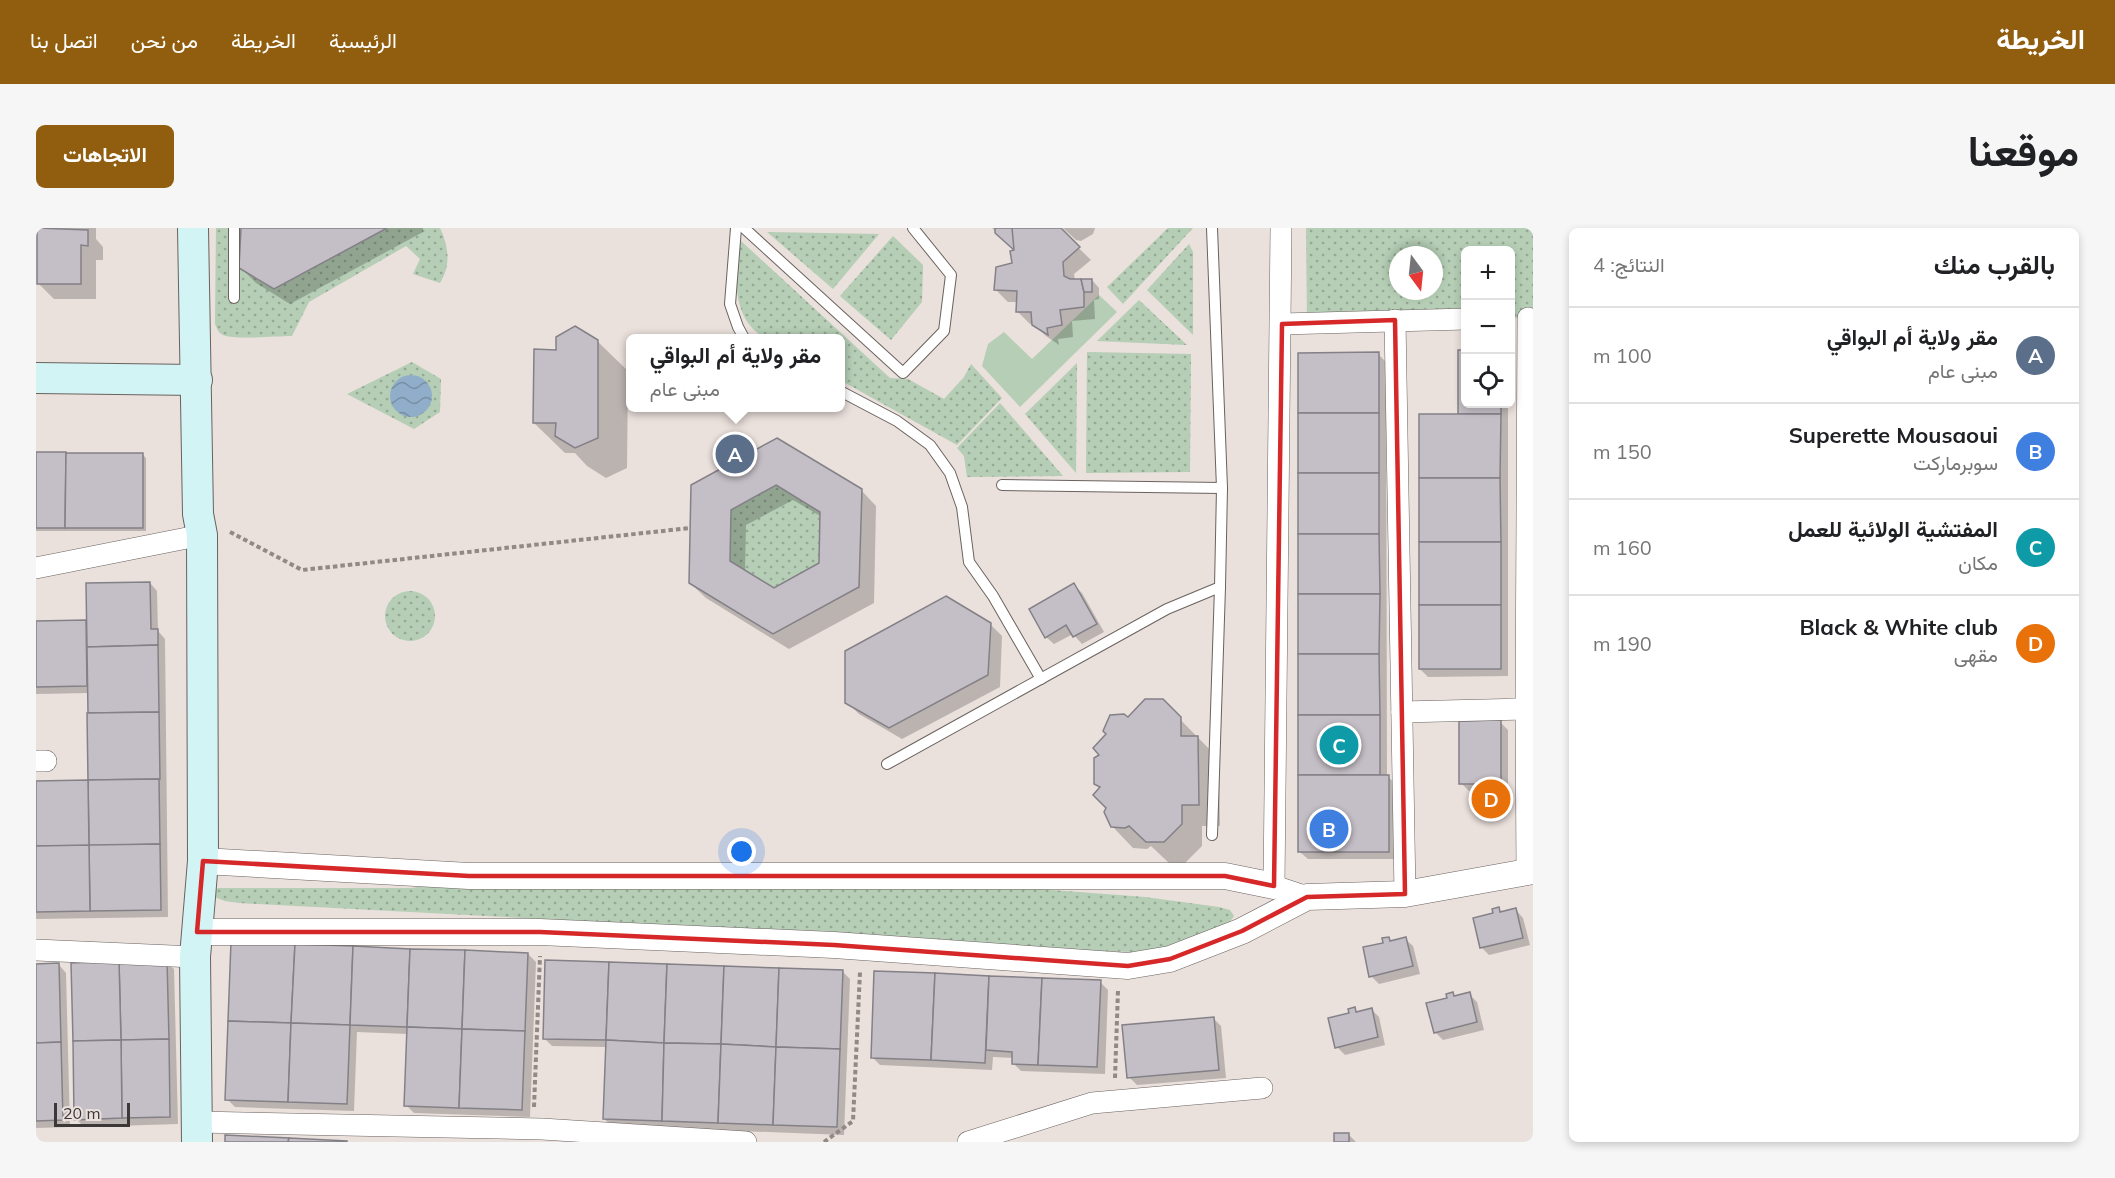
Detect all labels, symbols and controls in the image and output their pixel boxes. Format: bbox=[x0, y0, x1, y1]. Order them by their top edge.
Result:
text: الخريطة bbox=[1996, 21, 2085, 56]
text: اتصل بنا bbox=[30, 27, 98, 53]
text: من نحن bbox=[131, 27, 198, 53]
text: الخريطة bbox=[231, 27, 296, 53]
text: الرئيسية bbox=[329, 27, 397, 53]
text: موقعنا bbox=[1968, 124, 2079, 177]
button: الاتجاهات bbox=[36, 125, 174, 188]
north arrow bbox=[1389, 246, 1443, 300]
map controls bbox=[1461, 246, 1515, 408]
button: + bbox=[1461, 246, 1515, 300]
text: بالقرب منك bbox=[1934, 248, 2055, 281]
text: النتائج: 4 bbox=[1593, 252, 1665, 277]
button: − bbox=[1461, 300, 1515, 354]
text: مقر ولاية أم البواقي bbox=[1827, 323, 1998, 351]
popup bbox=[626, 334, 845, 412]
text: مقر ولاية أم البواقي bbox=[650, 341, 821, 369]
text: 100 m bbox=[1593, 343, 1652, 368]
text: A bbox=[2028, 343, 2043, 368]
button: locate bbox=[1461, 354, 1515, 408]
text: مبنى عام bbox=[1928, 358, 1998, 383]
text: مبنى عام bbox=[650, 376, 720, 401]
text: Superette Mousaoui bbox=[1789, 421, 1998, 449]
pin: A bbox=[716, 432, 754, 476]
text: 150 m bbox=[1593, 439, 1652, 464]
text: B bbox=[2029, 439, 2042, 464]
text: سوبرماركت bbox=[1913, 450, 1998, 475]
text: المفتشية الولائية للعمل bbox=[1788, 515, 1998, 543]
text: 160 m bbox=[1593, 535, 1652, 560]
text: C bbox=[2029, 535, 2042, 560]
text: مكان bbox=[1958, 550, 1998, 575]
text: Black & White club bbox=[1799, 613, 1998, 641]
text: 190 m bbox=[1593, 631, 1652, 656]
text: D bbox=[2028, 631, 2043, 656]
text: مقهى bbox=[1954, 642, 1998, 667]
pin: C bbox=[1320, 722, 1358, 768]
pin: D bbox=[1472, 776, 1510, 822]
pin: B bbox=[1310, 806, 1348, 852]
your location bbox=[727, 837, 756, 866]
scale bar bbox=[54, 1100, 130, 1128]
text: 20 m bbox=[63, 1103, 100, 1123]

